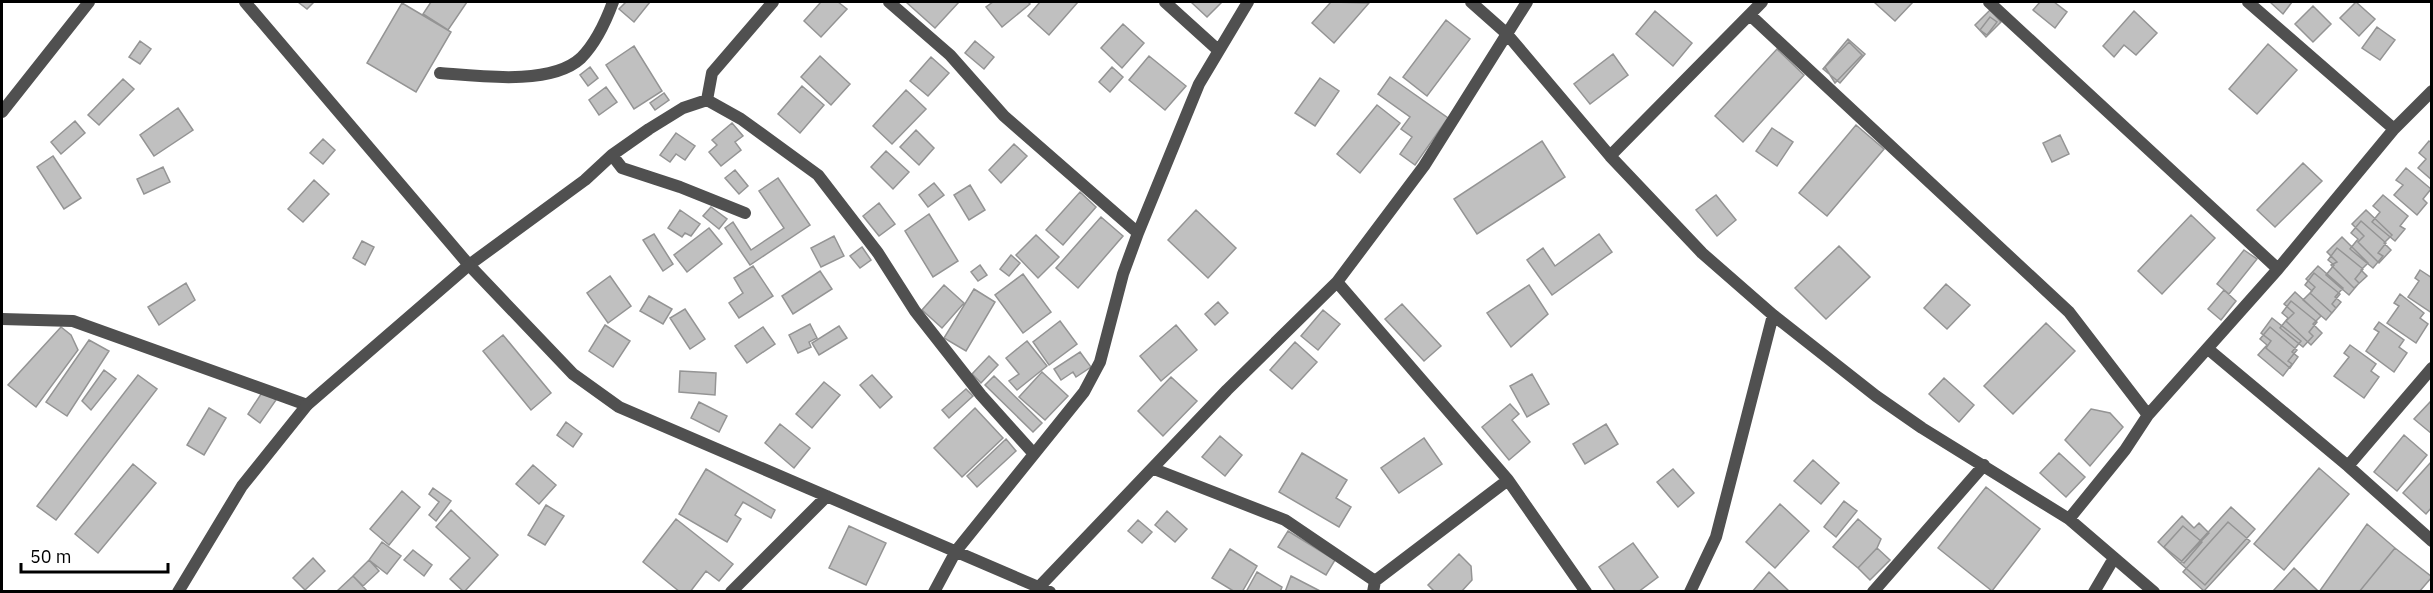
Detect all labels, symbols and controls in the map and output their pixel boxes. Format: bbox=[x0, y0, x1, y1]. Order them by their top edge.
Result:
scale bar bbox=[21, 536, 168, 574]
text: 50 m bbox=[30, 545, 72, 568]

